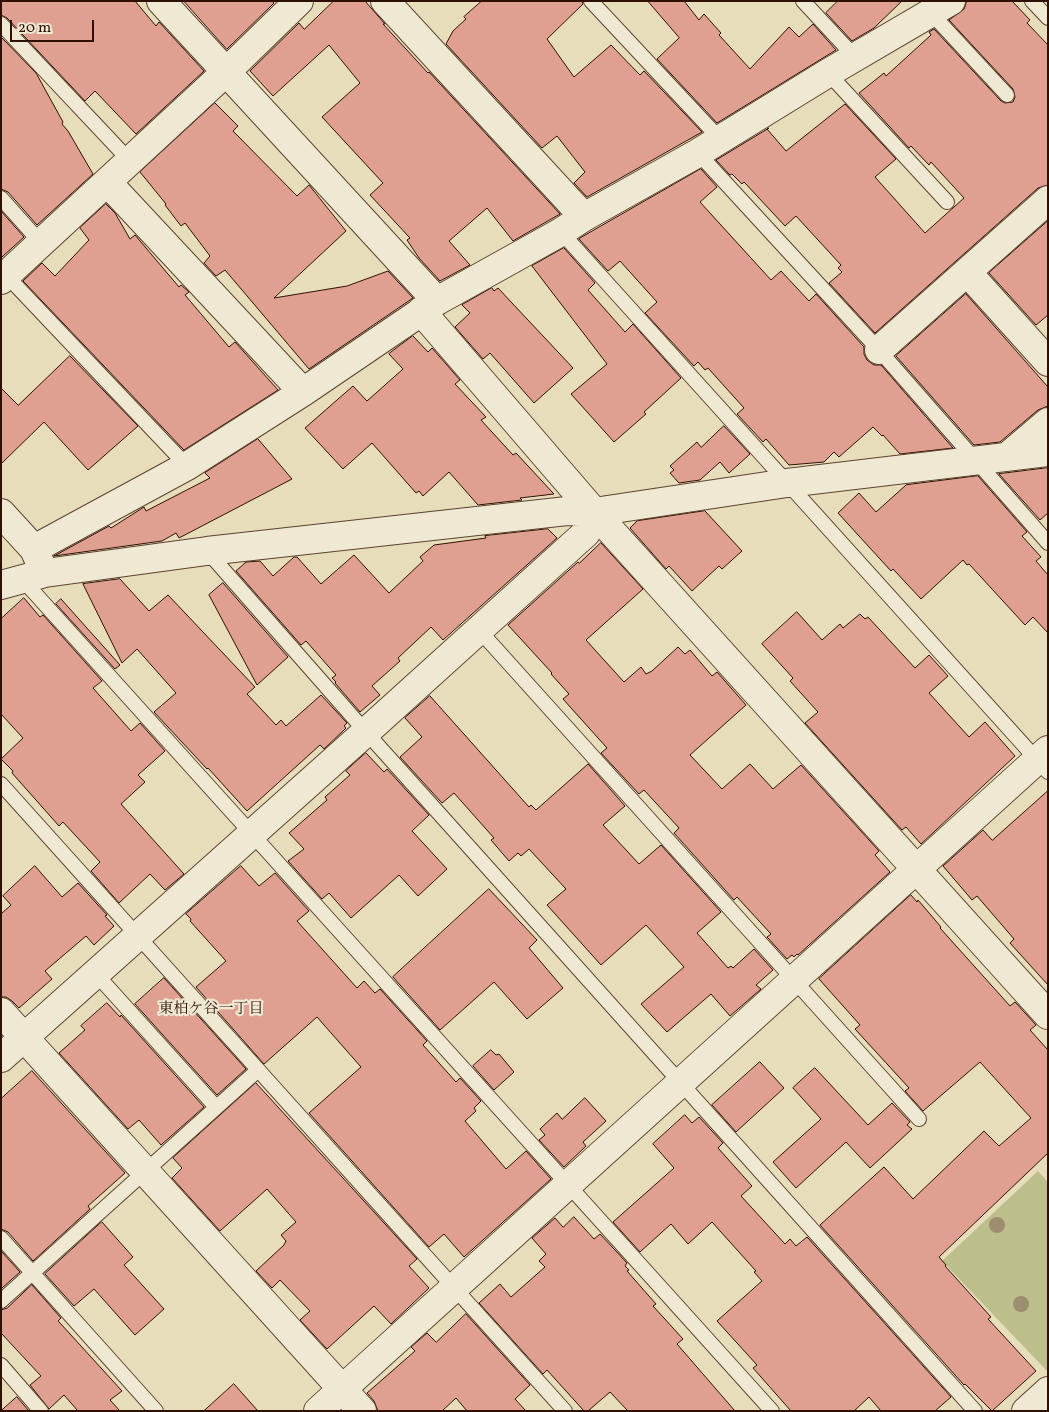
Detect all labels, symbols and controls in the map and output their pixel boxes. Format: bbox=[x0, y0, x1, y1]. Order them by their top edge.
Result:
scale bar bbox=[12, 10, 96, 42]
text: 20 m bbox=[18, 18, 51, 39]
district label: 東柏ケ谷一丁目 bbox=[159, 1001, 263, 1019]

